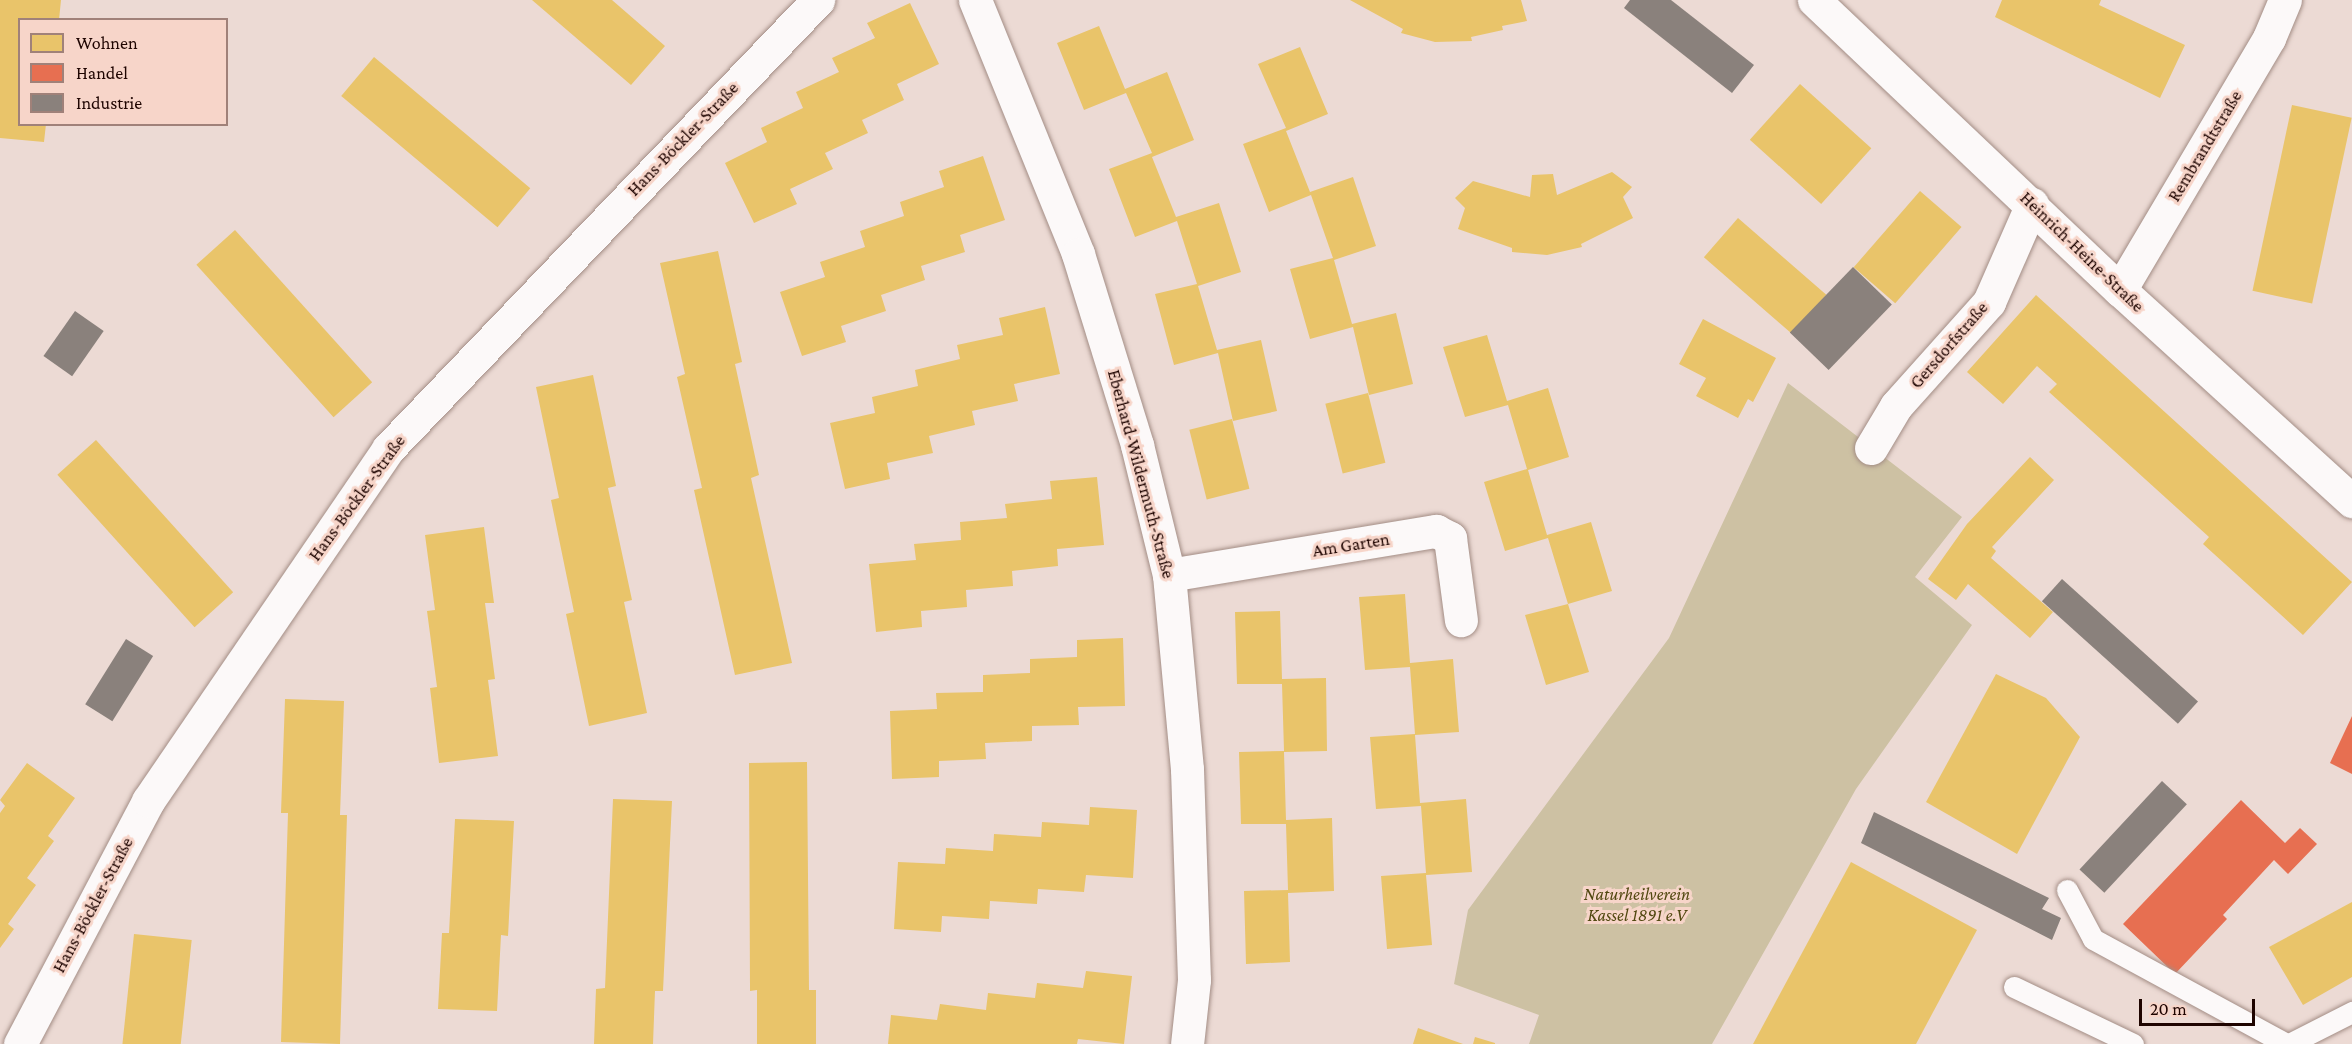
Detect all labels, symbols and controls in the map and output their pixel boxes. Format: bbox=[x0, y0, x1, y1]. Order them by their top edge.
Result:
legend bbox=[18, 18, 228, 126]
text: Wohnen bbox=[76, 33, 138, 53]
text: Handel bbox=[76, 63, 128, 83]
street label: Hans-Böckler-Straße bbox=[623, 77, 743, 201]
street label: Rembrandtstraße bbox=[2163, 86, 2247, 206]
text: Industrie bbox=[76, 93, 142, 113]
street label: Heinrich-Heine-Straße bbox=[2015, 187, 2149, 317]
street label: Gersdorfstraße bbox=[1905, 297, 1993, 393]
street label: Eberhard-Wildermuth-Straße bbox=[1103, 367, 1179, 581]
street label: Hans-Böckler-Straße bbox=[304, 431, 410, 565]
street label: Am Garten bbox=[1311, 528, 1391, 562]
street label: Hans-Böckler-Straße bbox=[48, 834, 138, 976]
park label: Naturheilverein Kassel 1891 e.V bbox=[1584, 884, 1690, 926]
scale bar bbox=[2142, 987, 2258, 1025]
text: 20 m bbox=[2150, 999, 2187, 1019]

